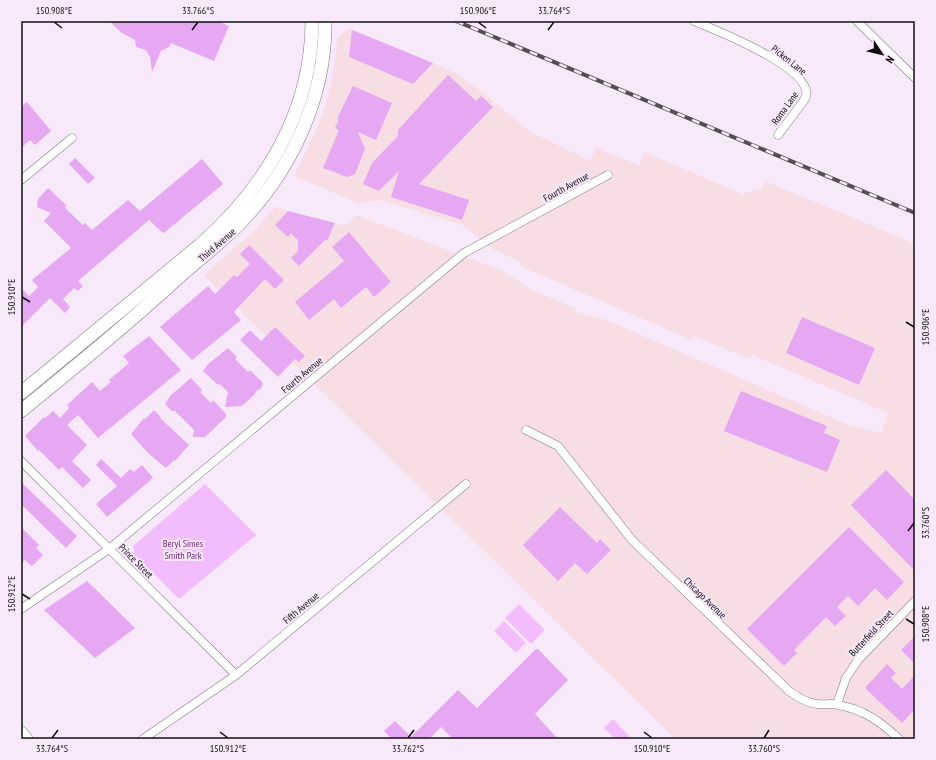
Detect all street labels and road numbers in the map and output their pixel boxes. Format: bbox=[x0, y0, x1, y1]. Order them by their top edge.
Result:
street label: Picken Lane bbox=[769, 42, 809, 78]
street label: Roma Lane bbox=[769, 89, 801, 127]
street label: Fourth Avenue bbox=[541, 169, 591, 205]
street label: Third Avenue bbox=[196, 225, 238, 265]
street label: Fourth Avenue bbox=[279, 354, 325, 396]
street label: Prince Street bbox=[116, 541, 156, 581]
street label: Chicago Avenue bbox=[681, 574, 729, 622]
street label: Fifth Avenue bbox=[280, 589, 322, 627]
street label: Butterfield Street bbox=[846, 607, 896, 659]

